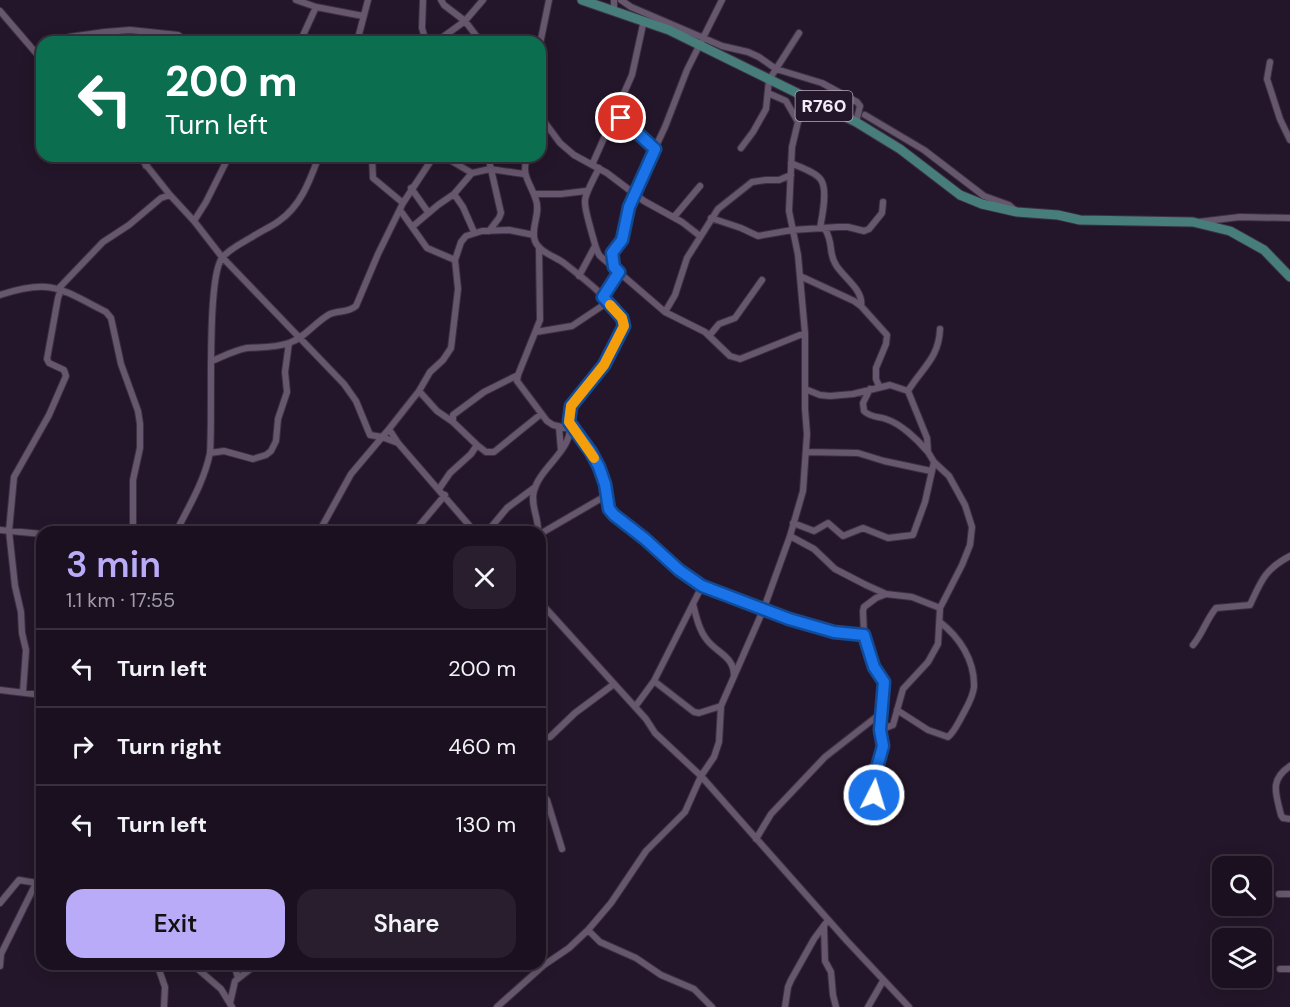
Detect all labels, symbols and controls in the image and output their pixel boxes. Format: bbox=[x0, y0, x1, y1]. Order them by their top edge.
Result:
text: 200 m bbox=[165, 54, 298, 109]
icon: left bbox=[66, 60, 144, 138]
road number: R760 bbox=[796, 91, 852, 121]
pin bbox=[595, 92, 646, 143]
icon: arrive bbox=[604, 101, 637, 134]
text: Turn left bbox=[165, 107, 268, 142]
text: 3 min bbox=[66, 541, 161, 588]
button: close bbox=[453, 546, 516, 609]
text: 1.1 km · 17:55 bbox=[66, 587, 175, 613]
icon: left bbox=[66, 652, 99, 685]
text: Turn left bbox=[117, 654, 207, 683]
text: 200 m bbox=[448, 654, 516, 683]
icon: right bbox=[66, 730, 99, 763]
text: Turn right bbox=[117, 732, 222, 761]
text: 460 m bbox=[448, 732, 516, 761]
position arrow bbox=[842, 763, 906, 827]
icon: left bbox=[66, 808, 99, 841]
text: Turn left bbox=[117, 810, 207, 839]
text: 130 m bbox=[456, 810, 516, 839]
map controls bbox=[1212, 856, 1272, 988]
button: search bbox=[1212, 856, 1272, 916]
button: Exit bbox=[66, 889, 285, 958]
button: Share bbox=[297, 889, 516, 958]
button: layers bbox=[1212, 928, 1272, 988]

